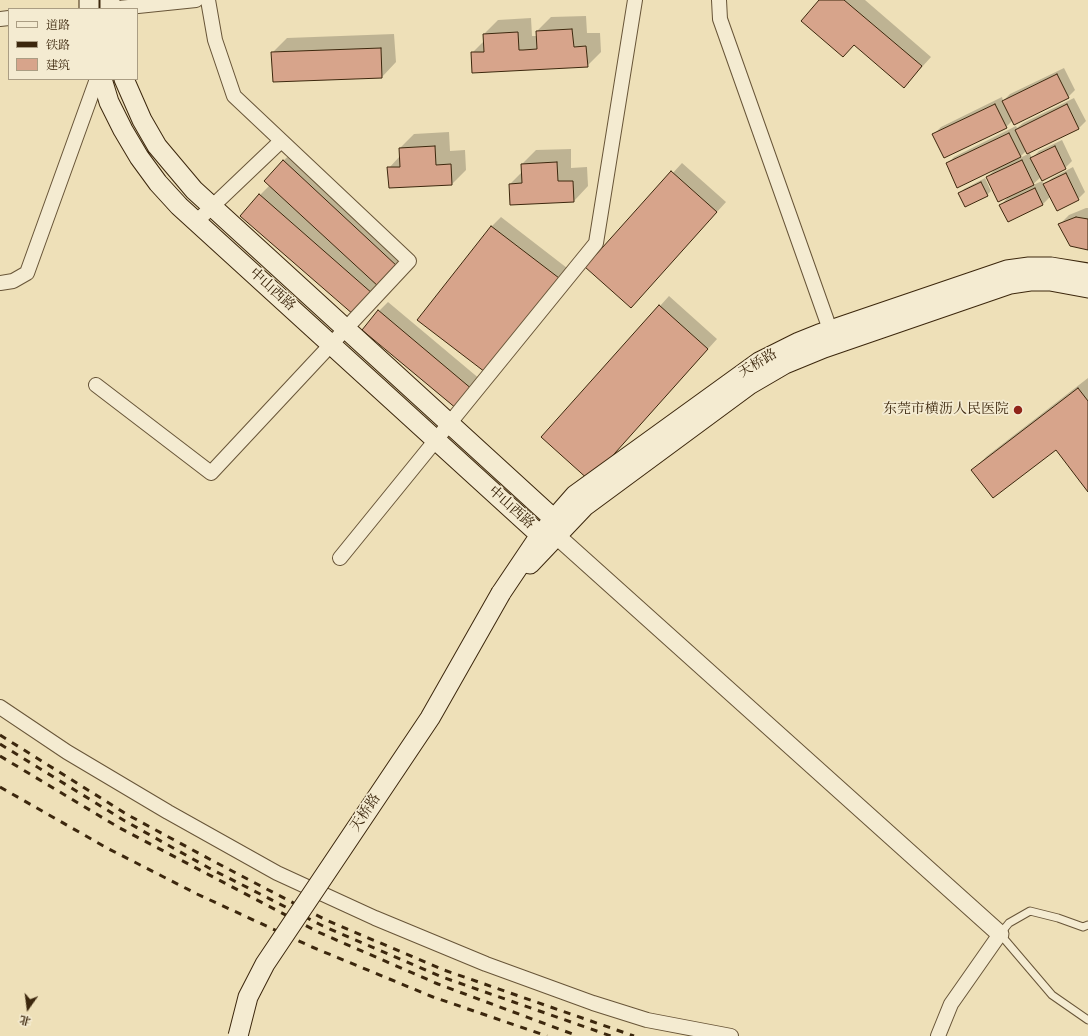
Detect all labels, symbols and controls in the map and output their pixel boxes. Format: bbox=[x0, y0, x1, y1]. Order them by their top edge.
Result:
legend bbox=[8, 8, 138, 80]
text: 道路 bbox=[46, 17, 70, 33]
text: 铁路 bbox=[46, 37, 70, 53]
text: 建筑 bbox=[46, 57, 70, 73]
street label: 中山西路 bbox=[246, 265, 298, 315]
street label: 天桥路 bbox=[736, 346, 780, 382]
place label: 东莞市横沥人民医院 bbox=[883, 402, 1009, 418]
marker: 东莞市横沥人民医院 bbox=[1012, 404, 1024, 416]
street label: 中山西路 bbox=[485, 483, 537, 533]
street label: 天桥路 bbox=[347, 791, 385, 835]
north arrow bbox=[8, 988, 48, 1028]
text: 北 bbox=[18, 1012, 32, 1029]

